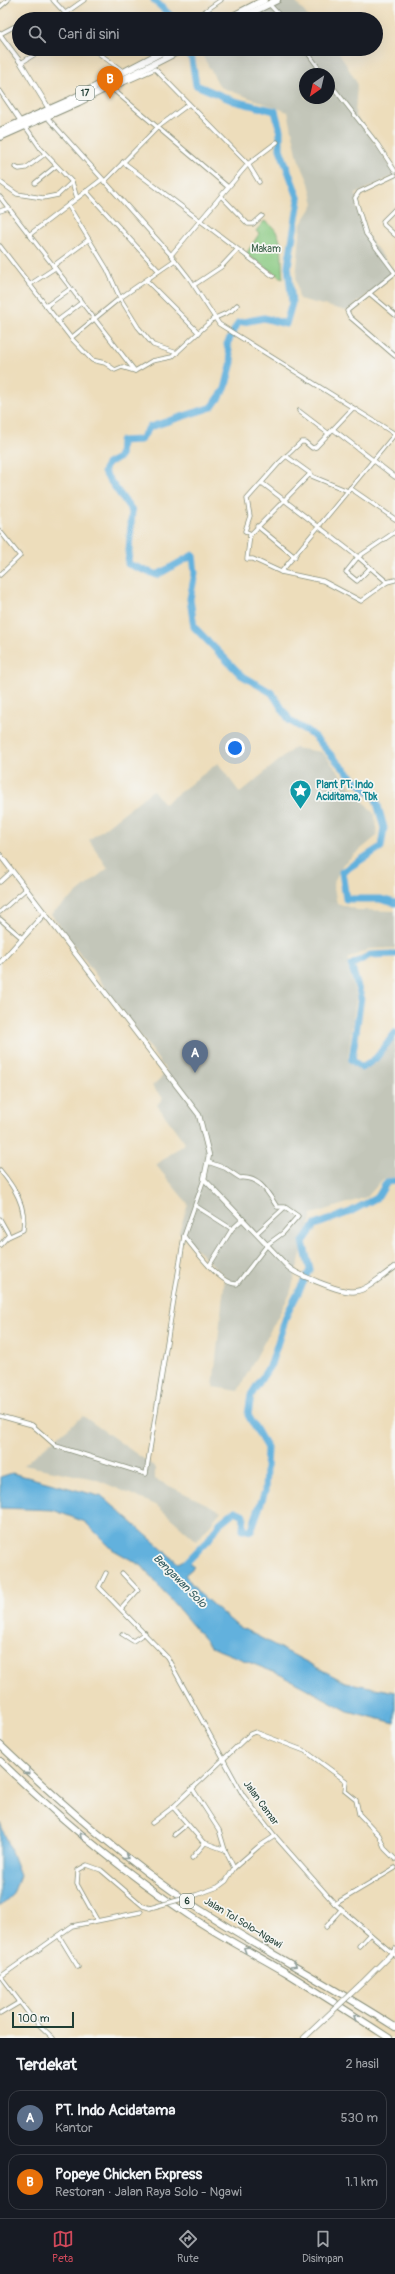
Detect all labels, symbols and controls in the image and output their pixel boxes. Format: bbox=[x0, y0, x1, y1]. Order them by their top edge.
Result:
search box bbox=[12, 12, 383, 56]
icon: search bbox=[26, 23, 48, 45]
text: Cari di sini bbox=[58, 25, 119, 44]
pin: B bbox=[97, 66, 123, 99]
north arrow bbox=[299, 68, 335, 104]
road number: 17 bbox=[76, 86, 94, 100]
park label: Makam bbox=[251, 243, 281, 255]
your location bbox=[225, 738, 245, 758]
place icon: Plant PT. Indo Aciditama, Tbk bbox=[288, 778, 314, 811]
place label: Plant PT. Indo Aciditama, Tbk bbox=[316, 779, 378, 803]
pin: A bbox=[182, 1040, 208, 1073]
water label: Bengawan Solo bbox=[151, 1552, 210, 1611]
one-way arrow bbox=[23, 1767, 31, 1775]
street label: Jalan Camar bbox=[241, 1778, 281, 1828]
one-way arrow bbox=[79, 1833, 86, 1840]
one-way arrow bbox=[122, 1852, 129, 1859]
road number: 6 bbox=[180, 1894, 194, 1908]
street label: Jalan Tol Solo–Ngawi bbox=[202, 1895, 284, 1951]
one-way arrow bbox=[243, 1946, 250, 1954]
one-way arrow bbox=[290, 1960, 297, 1968]
scale bar bbox=[12, 2010, 74, 2029]
text: 100 m bbox=[18, 2012, 49, 2025]
one-way arrow bbox=[354, 2015, 361, 2022]
text: Terdekat bbox=[16, 2054, 77, 2075]
text: 2 hasil bbox=[346, 2056, 379, 2072]
text: PT. Indo Acidatama bbox=[55, 2101, 175, 2120]
text: A bbox=[26, 2110, 34, 2126]
text: 530 m bbox=[340, 2110, 378, 2126]
text: Kantor bbox=[55, 2120, 93, 2136]
text: Popeye Chicken Express bbox=[55, 2165, 202, 2184]
text: B bbox=[26, 2174, 34, 2190]
text: 1.1 km bbox=[345, 2174, 378, 2190]
text: Restoran · Jalan Raya Solo - Ngawi bbox=[55, 2184, 242, 2200]
tab: Peta bbox=[52, 2228, 74, 2265]
tab: Rute bbox=[177, 2228, 199, 2265]
tab: Disimpan bbox=[302, 2228, 343, 2265]

